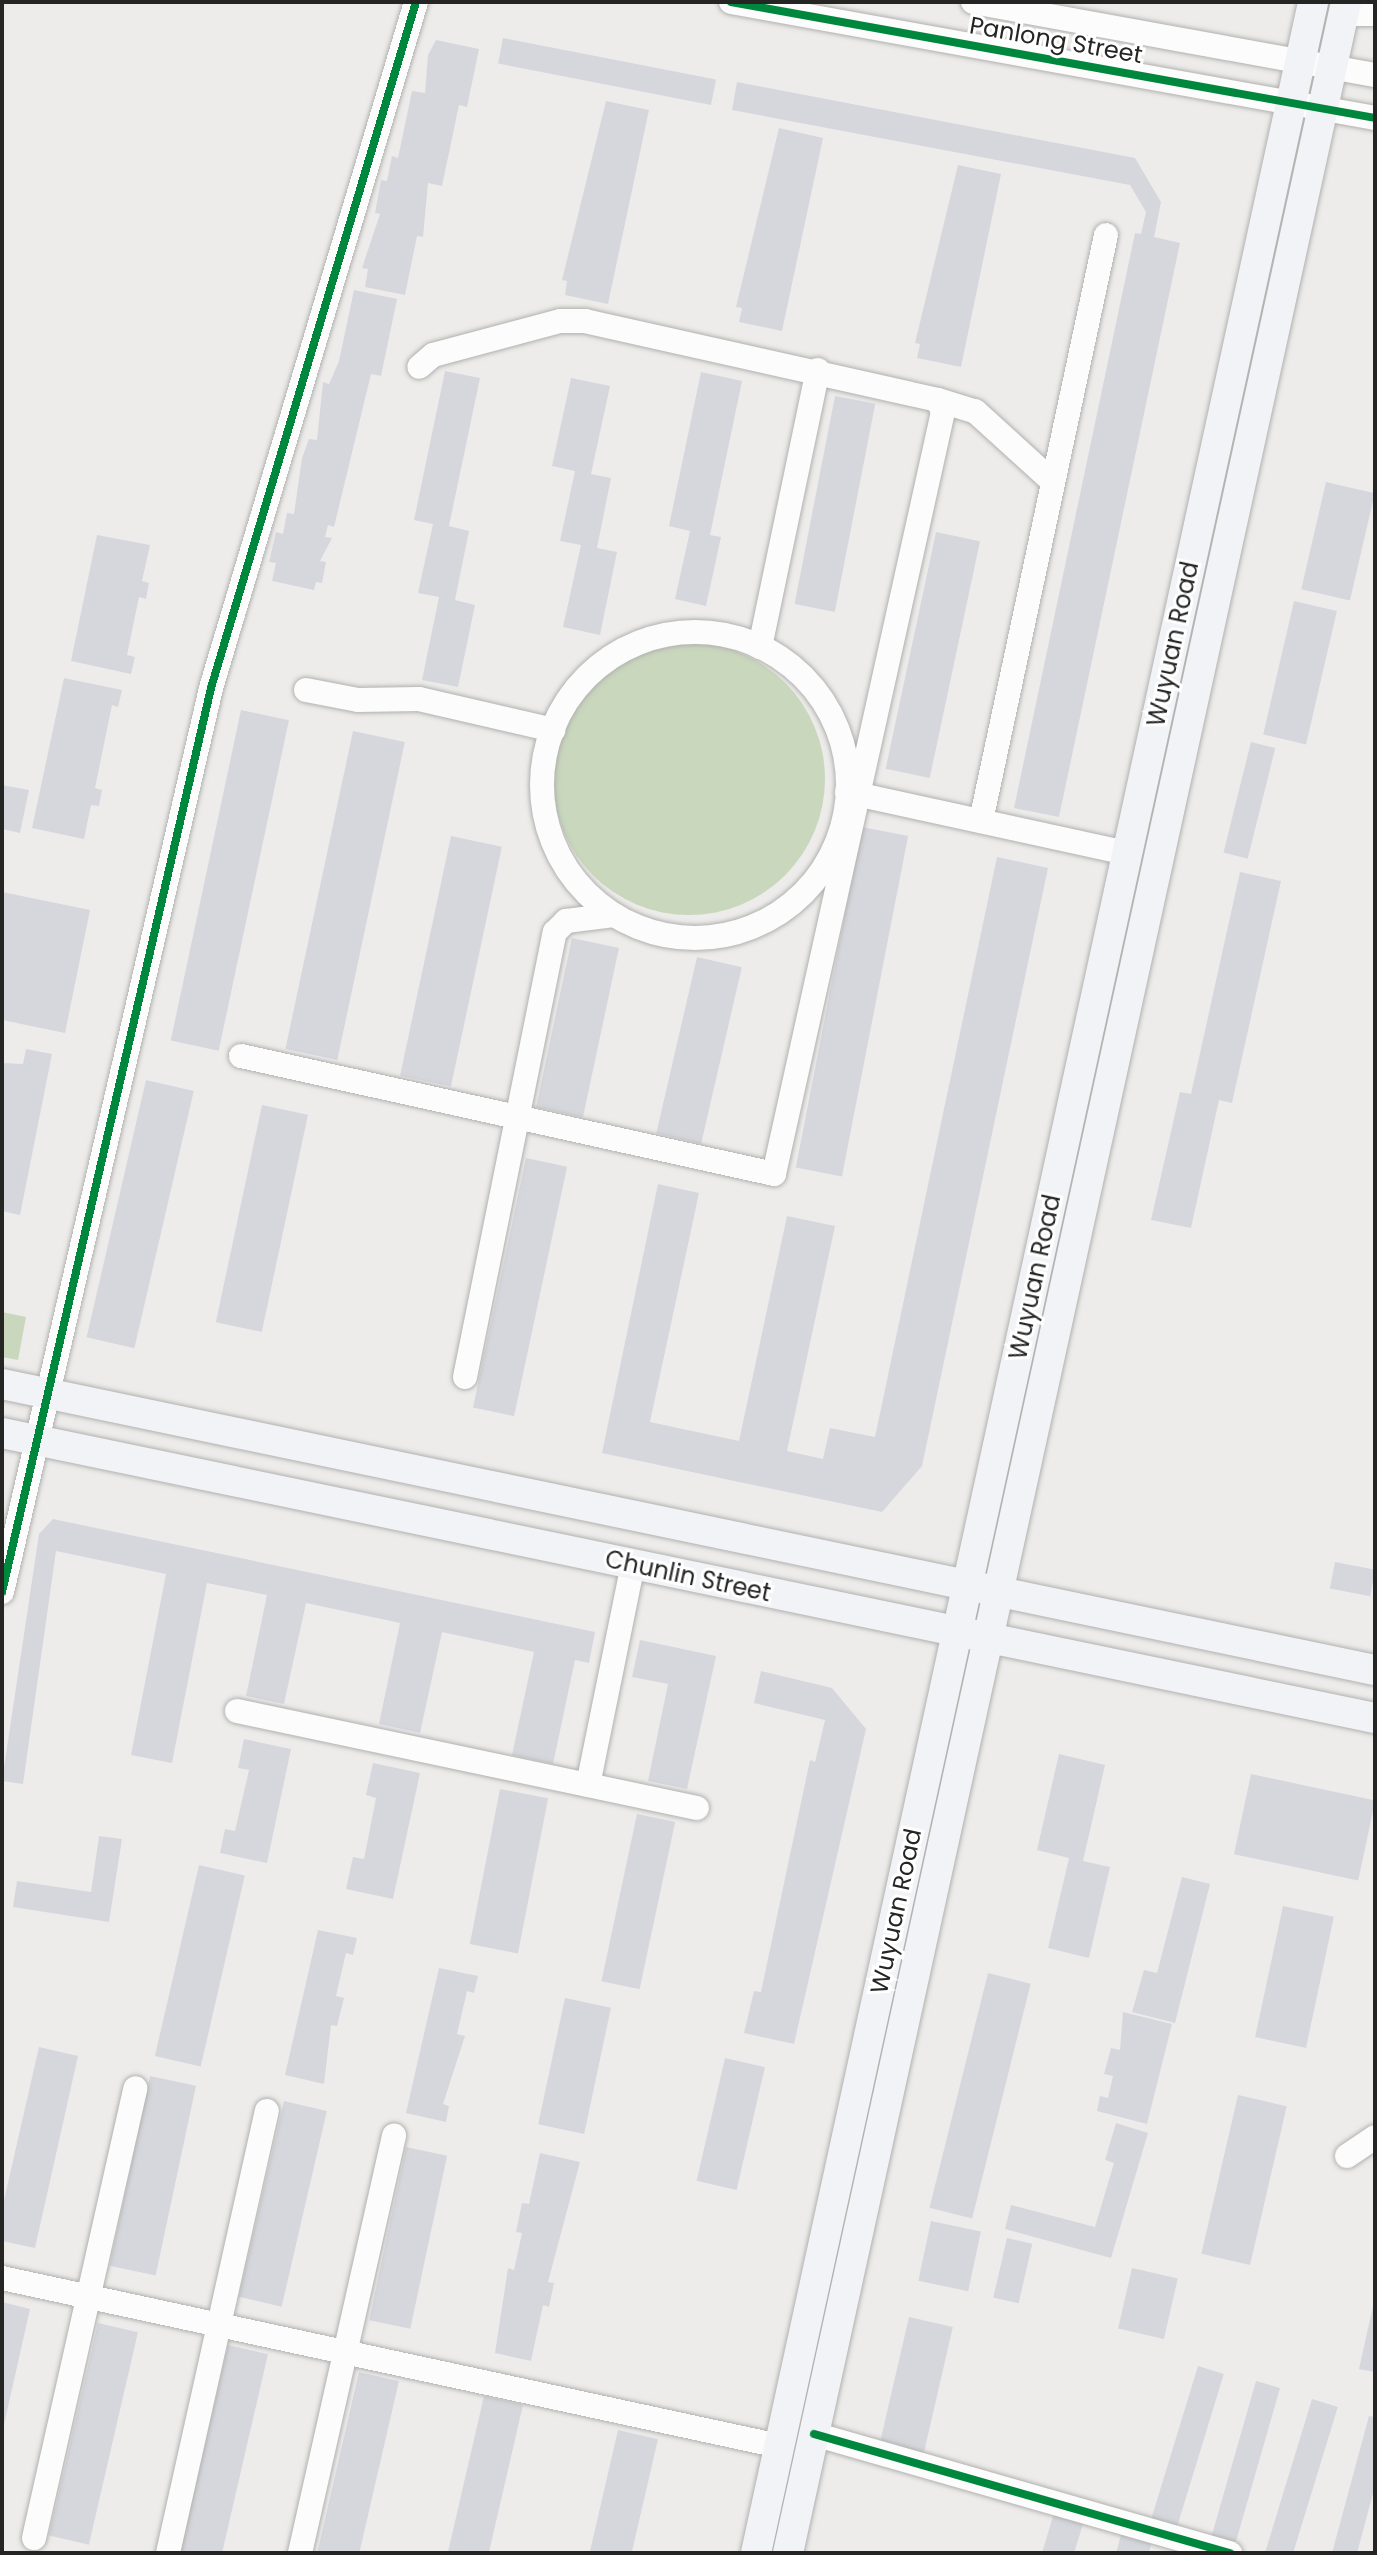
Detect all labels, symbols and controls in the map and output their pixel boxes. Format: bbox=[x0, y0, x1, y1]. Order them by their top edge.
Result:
street label: Panlong Street bbox=[967, 11, 1145, 69]
street label: Wuyuan Road bbox=[1141, 559, 1205, 729]
street label: Wuyuan Road bbox=[1003, 1192, 1067, 1362]
street label: Chunlin Street bbox=[603, 1544, 773, 1608]
street label: Wuyuan Road bbox=[864, 1826, 928, 1996]

